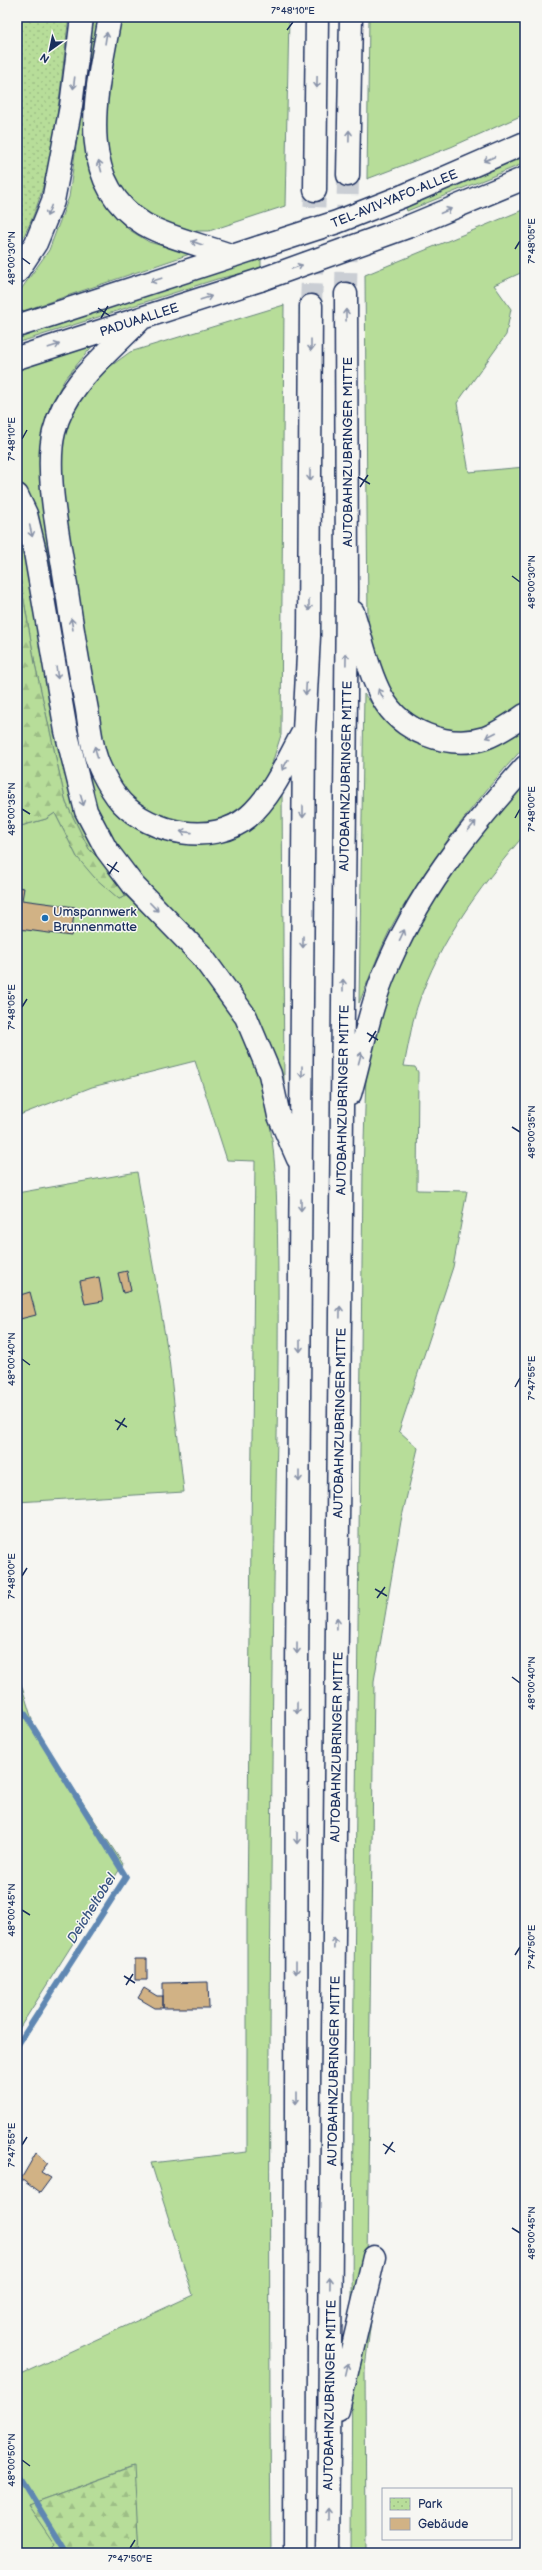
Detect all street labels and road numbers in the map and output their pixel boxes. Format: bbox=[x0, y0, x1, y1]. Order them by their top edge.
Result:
street label: TEL-AVIV-YAFO-ALLEE bbox=[329, 166, 460, 232]
street label: PADUAALLEE bbox=[98, 300, 181, 340]
street label: AUTOBAHNZUBRINGER MITTE bbox=[340, 357, 356, 547]
street label: AUTOBAHNZUBRINGER MITTE bbox=[336, 680, 356, 871]
street label: AUTOBAHNZUBRINGER MITTE bbox=[333, 1004, 353, 1195]
street label: AUTOBAHNZUBRINGER MITTE bbox=[330, 1327, 350, 1518]
street label: AUTOBAHNZUBRINGER MITTE bbox=[327, 1651, 347, 1842]
street label: AUTOBAHNZUBRINGER MITTE bbox=[324, 1975, 344, 2166]
street label: AUTOBAHNZUBRINGER MITTE bbox=[320, 2299, 340, 2490]

